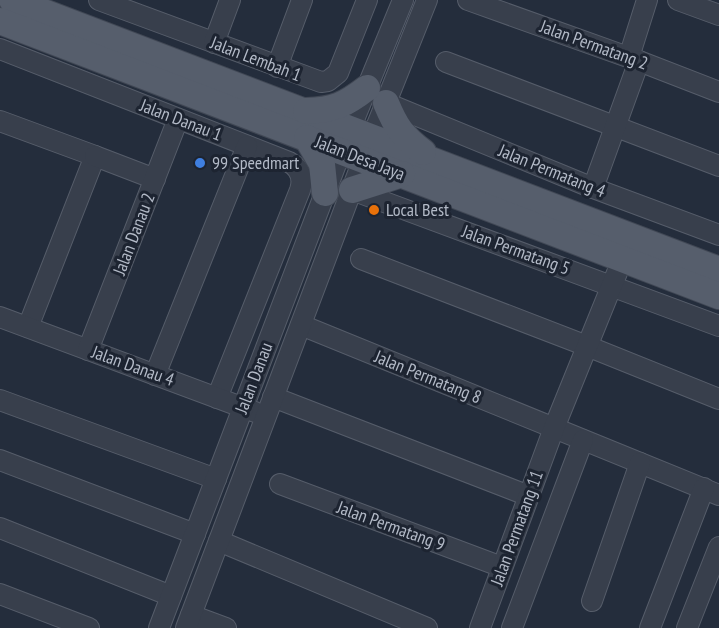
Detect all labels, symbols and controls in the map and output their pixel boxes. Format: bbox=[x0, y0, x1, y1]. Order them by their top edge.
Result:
street label: Jalan Permatang 2 bbox=[536, 14, 651, 75]
street label: Jalan Lembah 1 bbox=[207, 30, 305, 86]
street label: Jalan Danau 1 bbox=[136, 93, 226, 146]
street label: Jalan Desa Jaya bbox=[311, 130, 408, 185]
street label: Jalan Permatang 4 bbox=[494, 138, 609, 202]
place label: 99 Speedmart bbox=[212, 151, 299, 174]
marker: 99 Speedmart bbox=[193, 156, 207, 170]
street label: Jalan Danau 2 bbox=[107, 189, 160, 279]
place label: Local Best bbox=[386, 198, 449, 221]
marker: Local Best bbox=[367, 203, 381, 217]
street label: Jalan Permatang 5 bbox=[458, 219, 573, 280]
street label: Jalan Danau bbox=[229, 339, 278, 418]
street label: Jalan Danau 4 bbox=[88, 340, 178, 391]
street label: Jalan Permatang 8 bbox=[370, 344, 485, 408]
street label: Jalan Permatang 11 bbox=[485, 467, 548, 590]
street label: Jalan Permatang 9 bbox=[333, 495, 448, 556]

